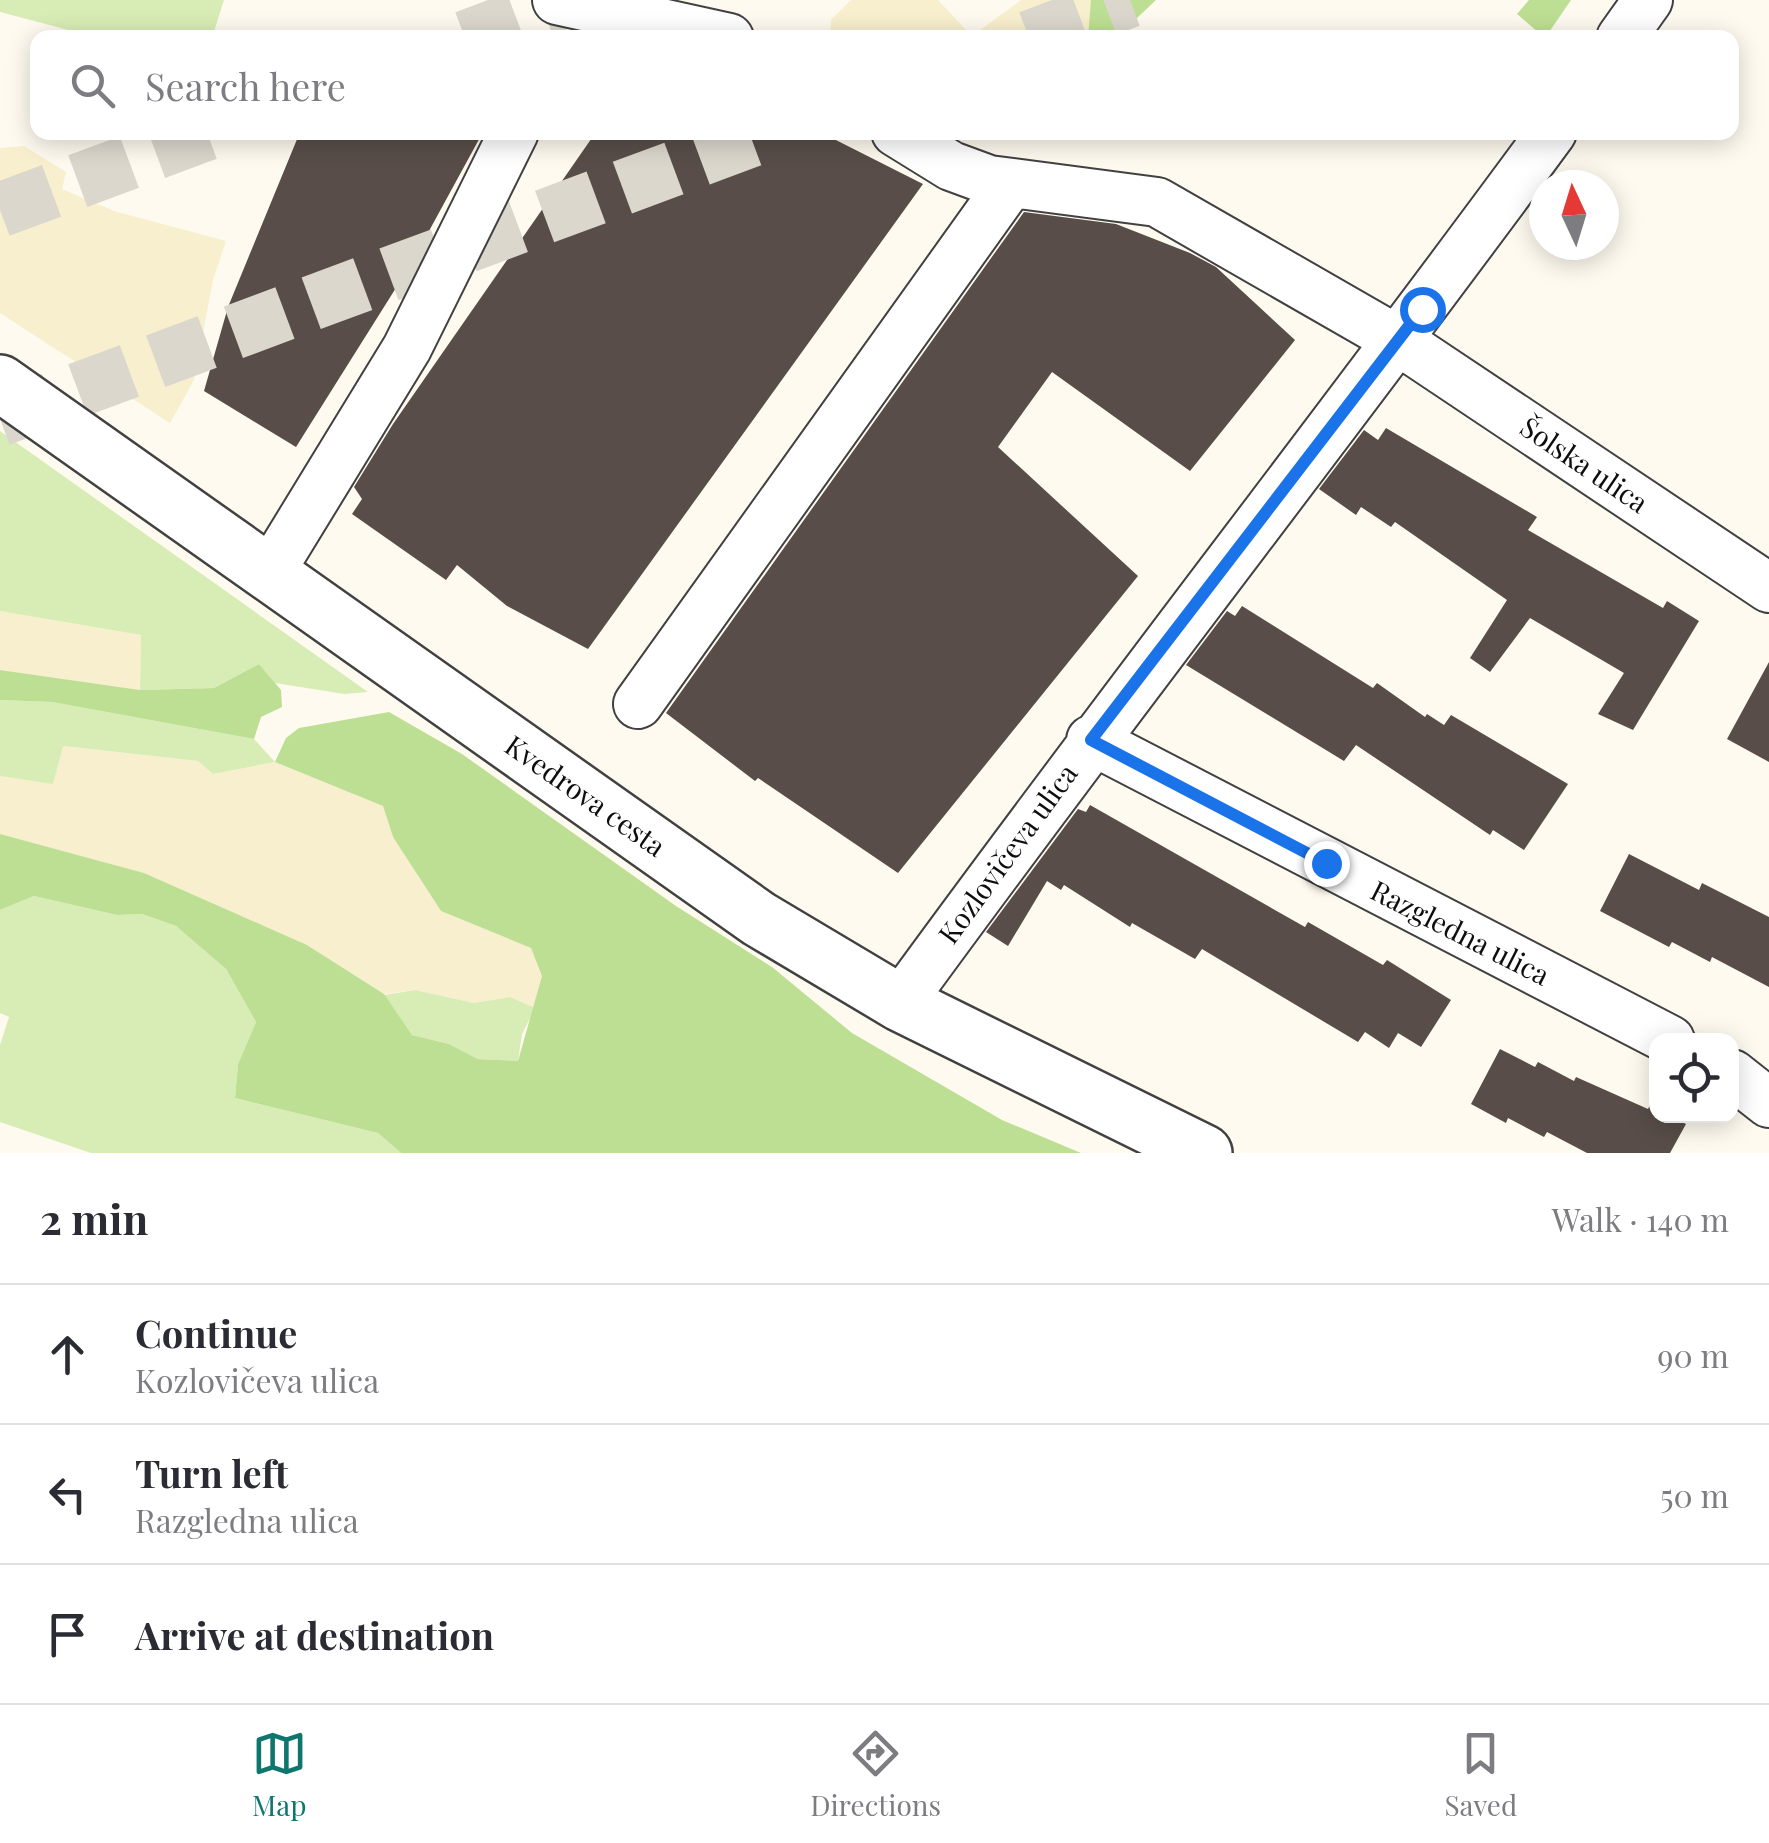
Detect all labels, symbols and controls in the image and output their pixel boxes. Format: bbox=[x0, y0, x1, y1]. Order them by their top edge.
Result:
search box bbox=[30, 30, 1739, 140]
icon: search bbox=[65, 58, 120, 113]
text: Search here bbox=[145, 60, 346, 111]
north arrow bbox=[1529, 170, 1619, 260]
route start bbox=[1400, 287, 1446, 333]
street label: Šolska ulica bbox=[1514, 407, 1656, 520]
street label: Kvedrova cesta bbox=[498, 726, 673, 864]
street label: Kozlovičeva ulica bbox=[929, 756, 1085, 950]
route end bbox=[1304, 841, 1350, 887]
street label: Razgledna ulica bbox=[1365, 871, 1556, 993]
map controls bbox=[1649, 1033, 1739, 1123]
button: locate bbox=[1649, 1033, 1739, 1123]
text: 2 min bbox=[40, 1190, 148, 1246]
text: Walk · 140 m bbox=[1552, 1197, 1729, 1240]
text: Continue bbox=[135, 1307, 297, 1358]
icon: ahead bbox=[40, 1327, 95, 1382]
text: 90 m bbox=[1657, 1333, 1729, 1376]
text: Kozlovičeva ulica bbox=[135, 1358, 379, 1401]
text: Turn left bbox=[135, 1447, 288, 1498]
icon: left bbox=[40, 1467, 95, 1522]
text: 50 m bbox=[1660, 1473, 1729, 1516]
text: Razgledna ulica bbox=[135, 1498, 359, 1541]
icon: arrive bbox=[40, 1607, 95, 1662]
text: Arrive at destination bbox=[135, 1609, 494, 1660]
tab: Map bbox=[252, 1726, 307, 1823]
tab: Directions bbox=[810, 1726, 941, 1823]
tab: Saved bbox=[1444, 1726, 1517, 1823]

